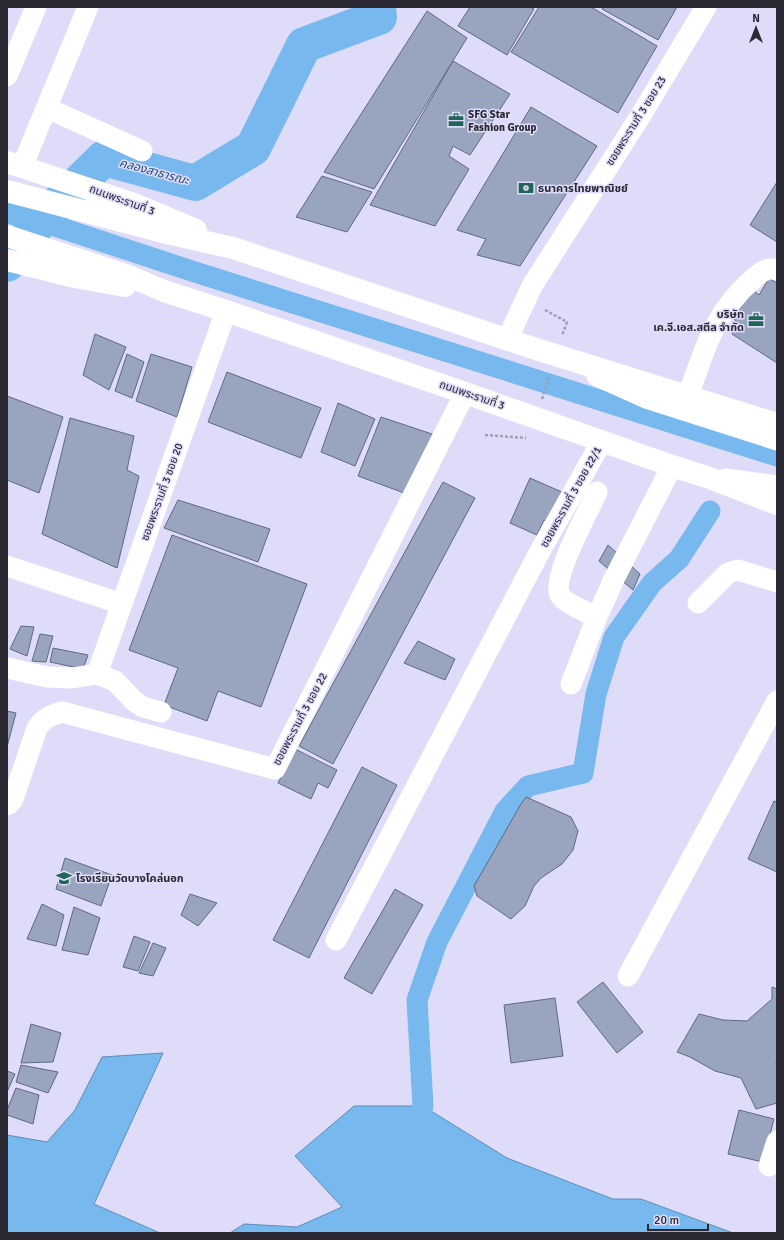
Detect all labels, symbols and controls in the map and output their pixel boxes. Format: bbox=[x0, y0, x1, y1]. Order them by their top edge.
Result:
north arrow bbox=[736, 8, 776, 48]
text: N bbox=[752, 12, 760, 25]
street label: ซอยพระรามที่ 3 ซอย 23 bbox=[601, 73, 669, 168]
place label: SFG Star Fashion Group bbox=[468, 108, 537, 134]
office icon: SFG Star Fashion Group bbox=[447, 111, 465, 129]
water label: คลองสาธารณะ bbox=[118, 156, 191, 189]
bank icon: ธนาคารไทยพาณิชย์ bbox=[517, 179, 535, 197]
street label: ถนนพระรามที่ 3 bbox=[88, 180, 157, 218]
place label: ธนาคารไทยพาณิชย์ bbox=[538, 182, 628, 195]
place label: บริษัท เค.จี.เอส.สตีล จำกัด bbox=[653, 308, 744, 334]
office icon: บริษัท เค.จี.เอส.สตีล จำกัด bbox=[747, 311, 765, 329]
street label: ถนนพระรามที่ 3 bbox=[437, 376, 507, 412]
street label: ซอยพระรามที่ 3 ซอย 20 bbox=[136, 441, 186, 543]
street label: ซอยพระรามที่ 3 ซอย 22/1 bbox=[536, 443, 604, 550]
street label: ซอยพระรามที่ 3 ซอย 22 bbox=[268, 669, 330, 768]
school or university icon: โรงเรียนวัดบางโคล่นอก bbox=[55, 869, 73, 887]
place label: โรงเรียนวัดบางโคล่นอก bbox=[76, 872, 184, 885]
scale bar bbox=[648, 1206, 708, 1232]
text: 20 m bbox=[654, 1213, 679, 1228]

